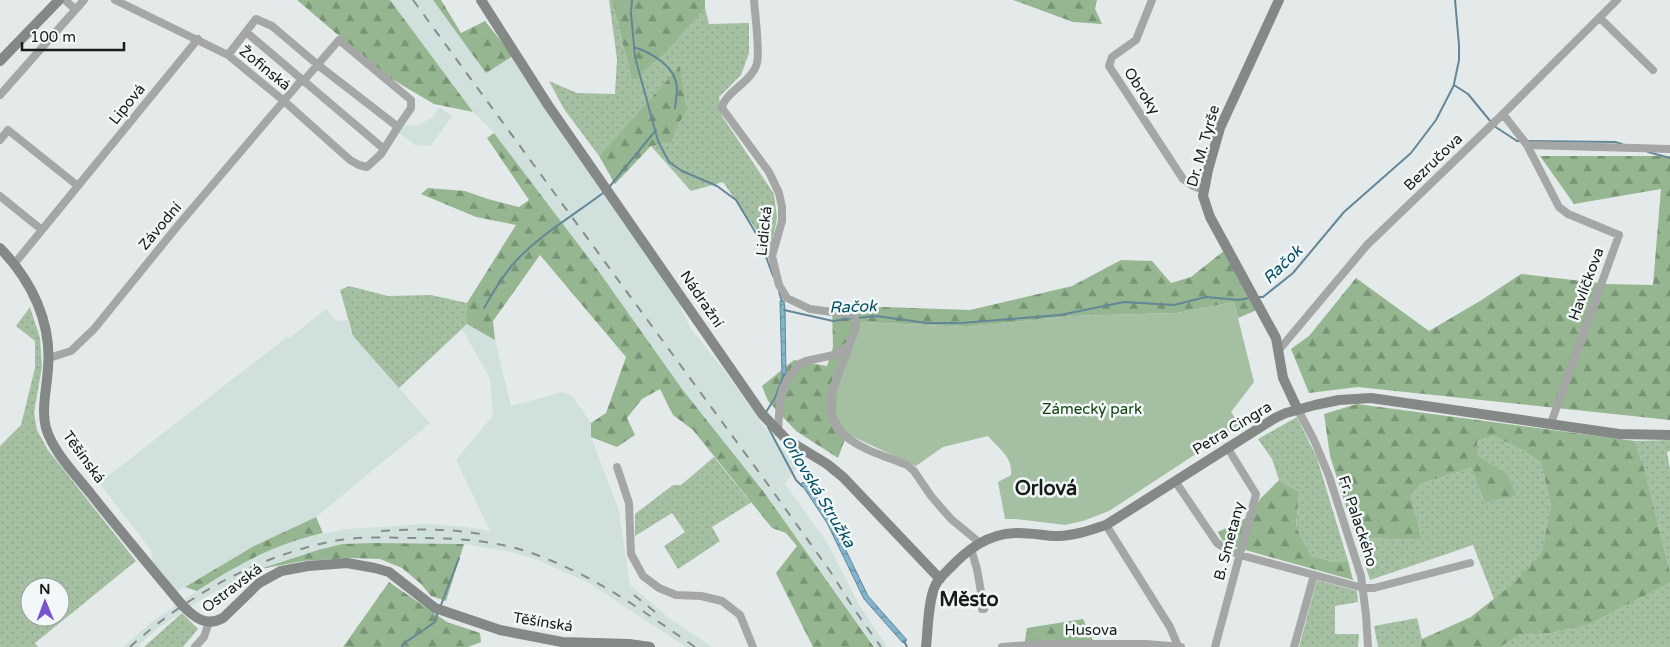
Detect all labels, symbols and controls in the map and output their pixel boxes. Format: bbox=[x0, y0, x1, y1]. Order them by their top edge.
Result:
scale bar bbox=[22, 20, 125, 52]
text: 100 m bbox=[30, 28, 76, 46]
street label: Žofinská bbox=[236, 42, 294, 94]
street label: Obroky bbox=[1120, 64, 1164, 118]
street label: Lipová bbox=[105, 80, 149, 128]
street label: Dr. M. Tyrše bbox=[1183, 103, 1223, 189]
street label: Bezručova bbox=[1400, 130, 1466, 194]
street label: Závodní bbox=[135, 198, 185, 254]
street label: Lidická bbox=[752, 205, 776, 257]
water label: Račok bbox=[1259, 240, 1308, 288]
street label: Havlíčkova bbox=[1564, 245, 1608, 323]
street label: Nádražní bbox=[677, 267, 728, 331]
water label: Račok bbox=[829, 296, 878, 318]
street label: Petra Cingra bbox=[1189, 397, 1275, 459]
park label: Zámecký park bbox=[1042, 400, 1142, 418]
street label: Těšínská bbox=[59, 427, 109, 487]
water label: Orlovská Stružka bbox=[777, 432, 860, 552]
street label: Fr. Palackého bbox=[1335, 473, 1381, 569]
district label: Orlová bbox=[1015, 477, 1077, 501]
street label: B. Smetany bbox=[1210, 500, 1248, 582]
street label: Ostravská bbox=[198, 560, 266, 616]
north arrow bbox=[20, 577, 70, 627]
text: N bbox=[39, 581, 51, 598]
district label: Město bbox=[939, 588, 999, 612]
street label: Těšínská bbox=[512, 608, 574, 636]
street label: Husova bbox=[1065, 621, 1117, 639]

